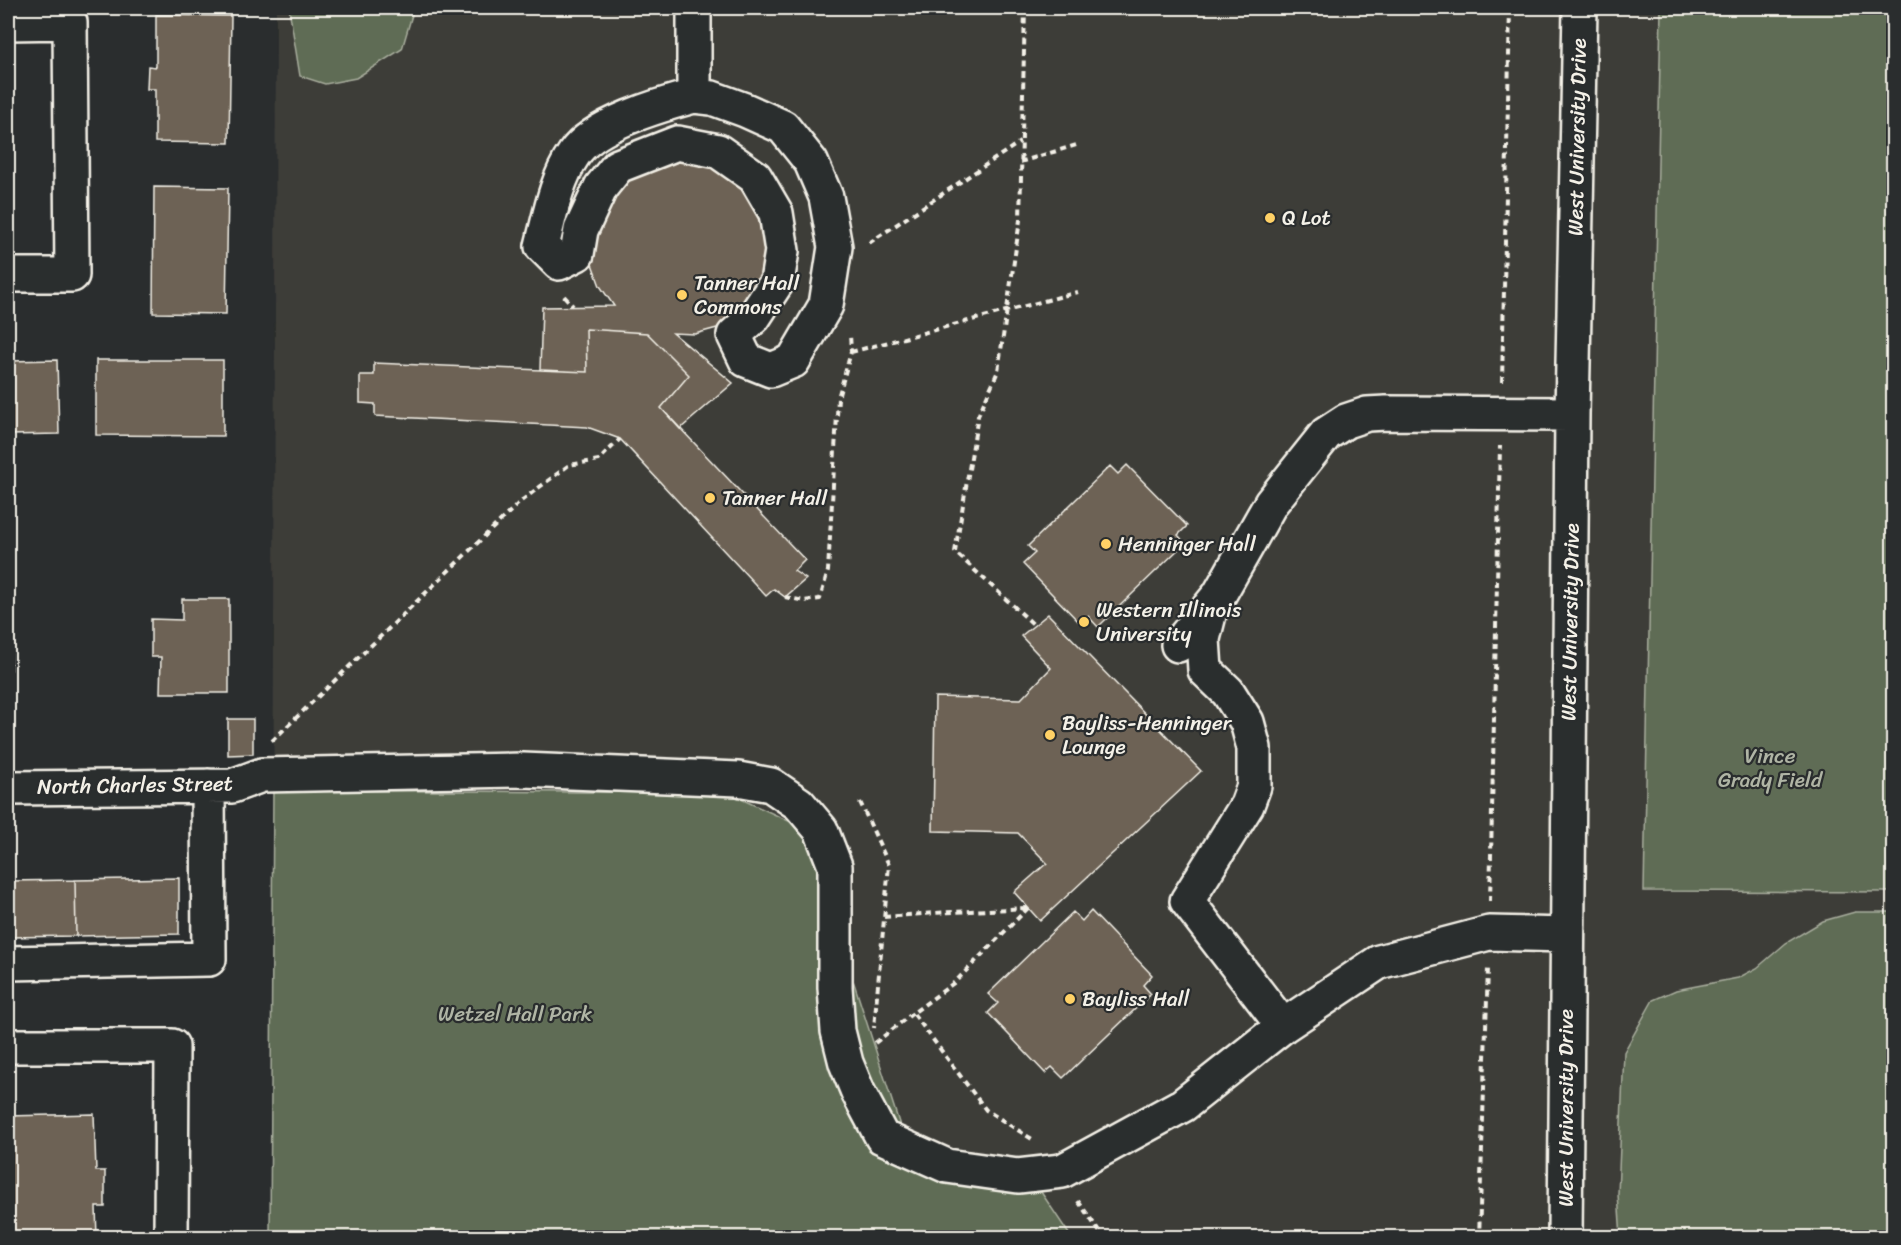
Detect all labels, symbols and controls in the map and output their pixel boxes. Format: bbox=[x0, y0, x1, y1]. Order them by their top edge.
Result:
street label: West University Drive bbox=[1556, 38, 1598, 236]
place label: Q Lot bbox=[1282, 199, 1331, 237]
marker: Q Lot bbox=[1263, 211, 1277, 225]
place label: Tanner Hall Commons bbox=[694, 264, 800, 326]
marker: Tanner Hall Commons bbox=[675, 288, 689, 302]
place label: Tanner Hall bbox=[722, 479, 828, 517]
marker: Tanner Hall bbox=[703, 491, 717, 505]
street label: West University Drive bbox=[1549, 523, 1591, 721]
place label: Henninger Hall bbox=[1118, 525, 1257, 563]
marker: Henninger Hall bbox=[1099, 537, 1113, 551]
place label: Western Illinois University bbox=[1096, 591, 1242, 653]
marker: Western Illinois University bbox=[1077, 615, 1091, 629]
place label: Bayliss-Henninger Lounge bbox=[1062, 704, 1233, 766]
marker: Bayliss-Henninger Lounge bbox=[1043, 728, 1057, 742]
park label: Vince Grady Field bbox=[1718, 737, 1824, 799]
street label: North Charles Street bbox=[37, 764, 233, 806]
place label: Bayliss Hall bbox=[1082, 980, 1191, 1018]
marker: Bayliss Hall bbox=[1063, 992, 1077, 1006]
park label: Wetzel Hall Park bbox=[438, 995, 593, 1033]
street label: West University Drive bbox=[1547, 1009, 1585, 1207]

